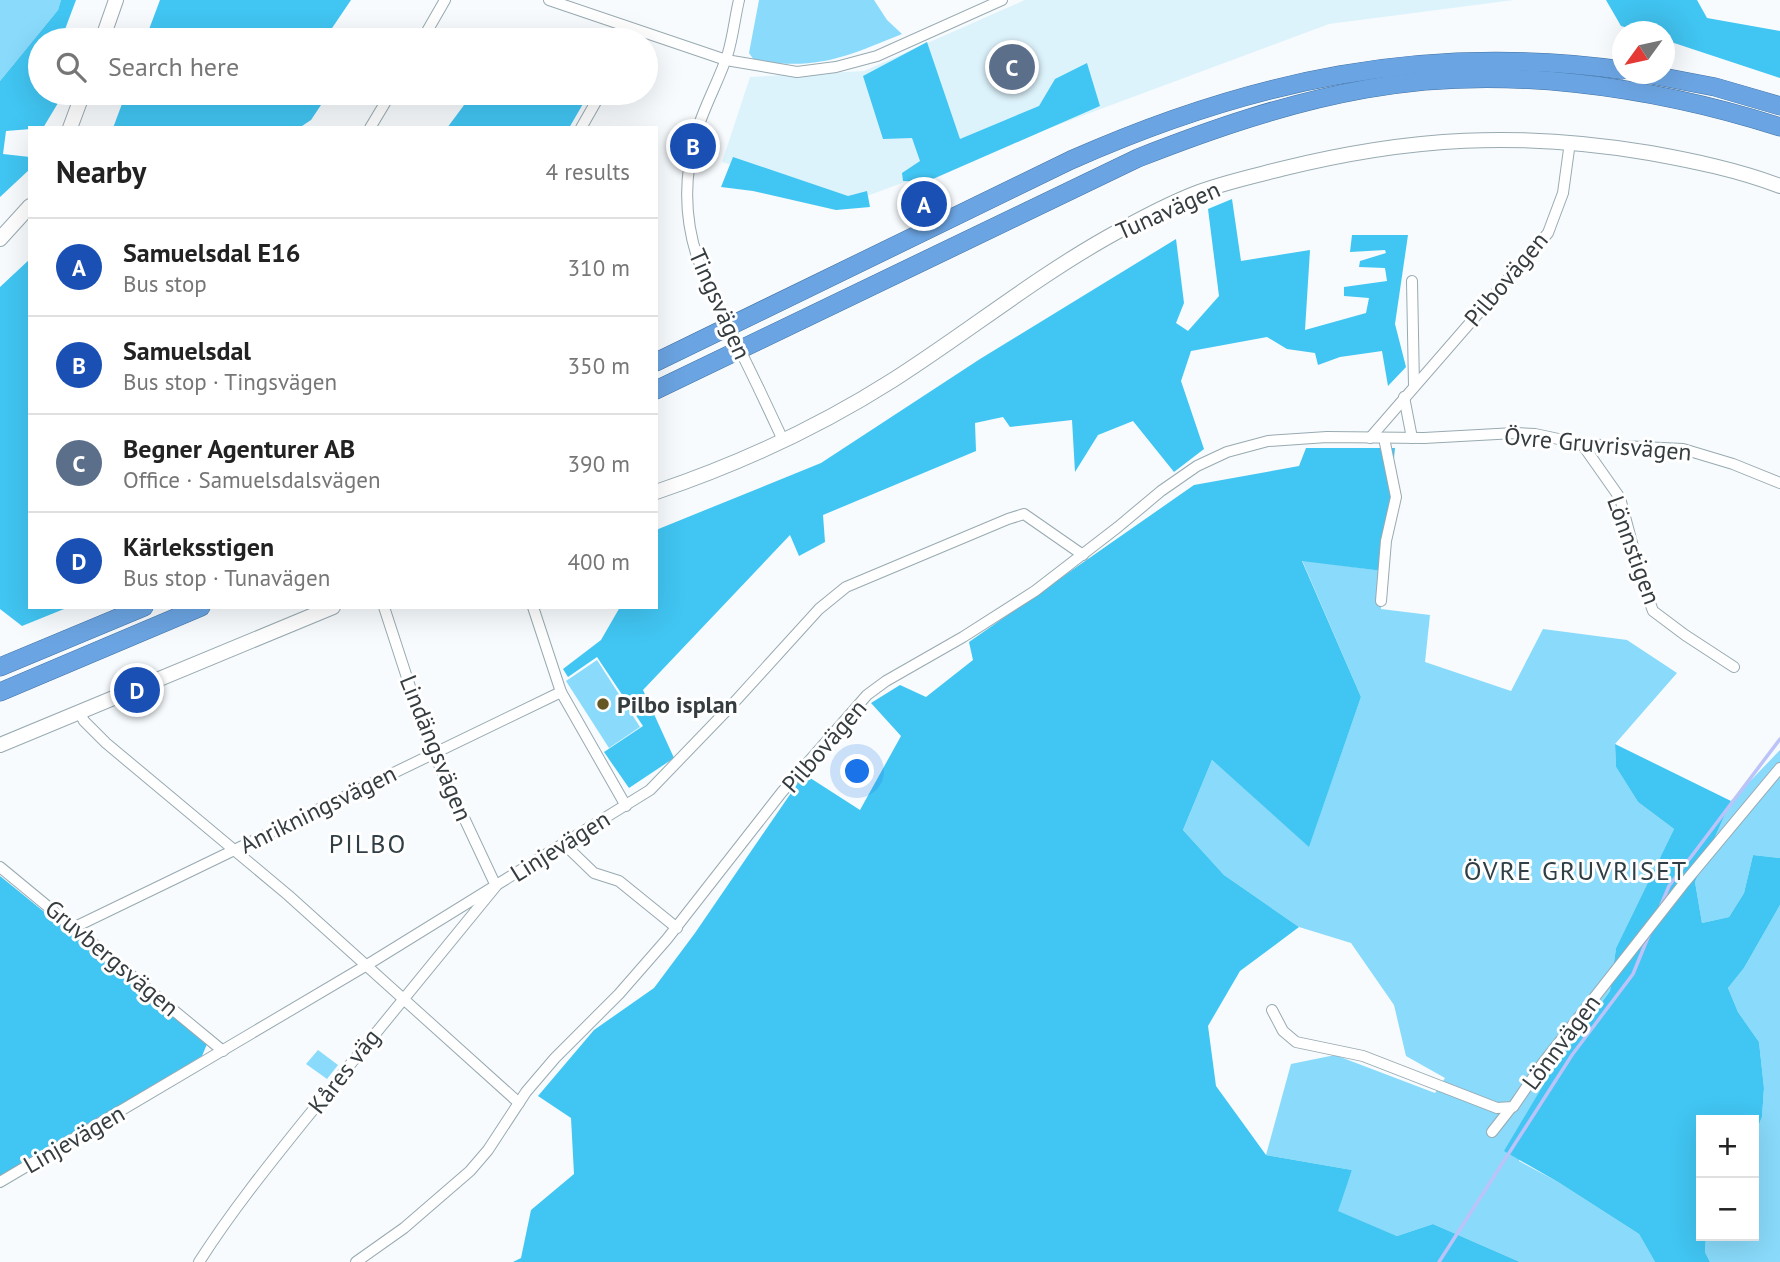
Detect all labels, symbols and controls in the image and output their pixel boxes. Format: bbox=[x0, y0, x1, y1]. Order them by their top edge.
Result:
north arrow bbox=[1612, 21, 1675, 84]
search box bbox=[28, 28, 658, 105]
pin: C bbox=[989, 41, 1035, 93]
icon: search bbox=[52, 48, 90, 86]
text: Search here bbox=[108, 50, 239, 83]
pin: B bbox=[670, 120, 716, 172]
text: Nearby bbox=[56, 152, 146, 191]
text: 4 results bbox=[546, 157, 630, 186]
street label: Tunavägen bbox=[1111, 173, 1225, 247]
pin: A bbox=[901, 178, 947, 230]
street label: Pilbovägen bbox=[1457, 225, 1555, 333]
text: Samuelsdal E16 bbox=[123, 236, 301, 269]
street label: Tingsvägen bbox=[682, 244, 758, 364]
text: A bbox=[72, 253, 86, 282]
text: 310 m bbox=[568, 253, 630, 282]
text: Bus stop bbox=[123, 269, 207, 298]
text: Samuelsdal bbox=[123, 334, 251, 367]
text: B bbox=[72, 351, 86, 380]
text: 350 m bbox=[568, 351, 630, 380]
text: Bus stop · Tingsvägen bbox=[123, 367, 337, 396]
street label: Övre Gruvrisvägen bbox=[1503, 420, 1693, 468]
text: Begner Agenturer AB bbox=[123, 432, 355, 465]
text: C bbox=[73, 449, 85, 478]
text: 390 m bbox=[568, 449, 630, 478]
text: Office · Samuelsdalsvägen bbox=[123, 465, 381, 494]
street label: Lönnstigen bbox=[1600, 492, 1668, 608]
text: Kärleksstigen bbox=[123, 530, 274, 563]
text: D bbox=[72, 547, 86, 576]
text: 400 m bbox=[568, 547, 630, 576]
text: Bus stop · Tunavägen bbox=[123, 563, 330, 592]
pin: D bbox=[114, 664, 160, 716]
street label: Lindängsvägen bbox=[393, 671, 479, 825]
place label: Pilbo isplan bbox=[617, 689, 738, 720]
street label: Pilbovägen bbox=[775, 693, 873, 799]
marker: Pilbo isplan bbox=[595, 696, 611, 712]
your location bbox=[840, 754, 874, 788]
street label: Anrikningsvägen bbox=[235, 758, 401, 860]
street label: Linjevägen bbox=[504, 803, 616, 889]
district label: PILBO bbox=[329, 827, 407, 860]
district label: ÖVRE GRUVRISET bbox=[1464, 854, 1688, 887]
street label: Gruvbergsvägen bbox=[39, 893, 185, 1023]
street label: Lönnvägen bbox=[1515, 988, 1607, 1096]
street label: Kåres väg bbox=[301, 1022, 387, 1120]
street label: Linjevägen bbox=[18, 1098, 130, 1180]
map controls bbox=[1696, 1115, 1759, 1241]
button: + bbox=[1696, 1115, 1759, 1178]
button: − bbox=[1696, 1178, 1759, 1241]

